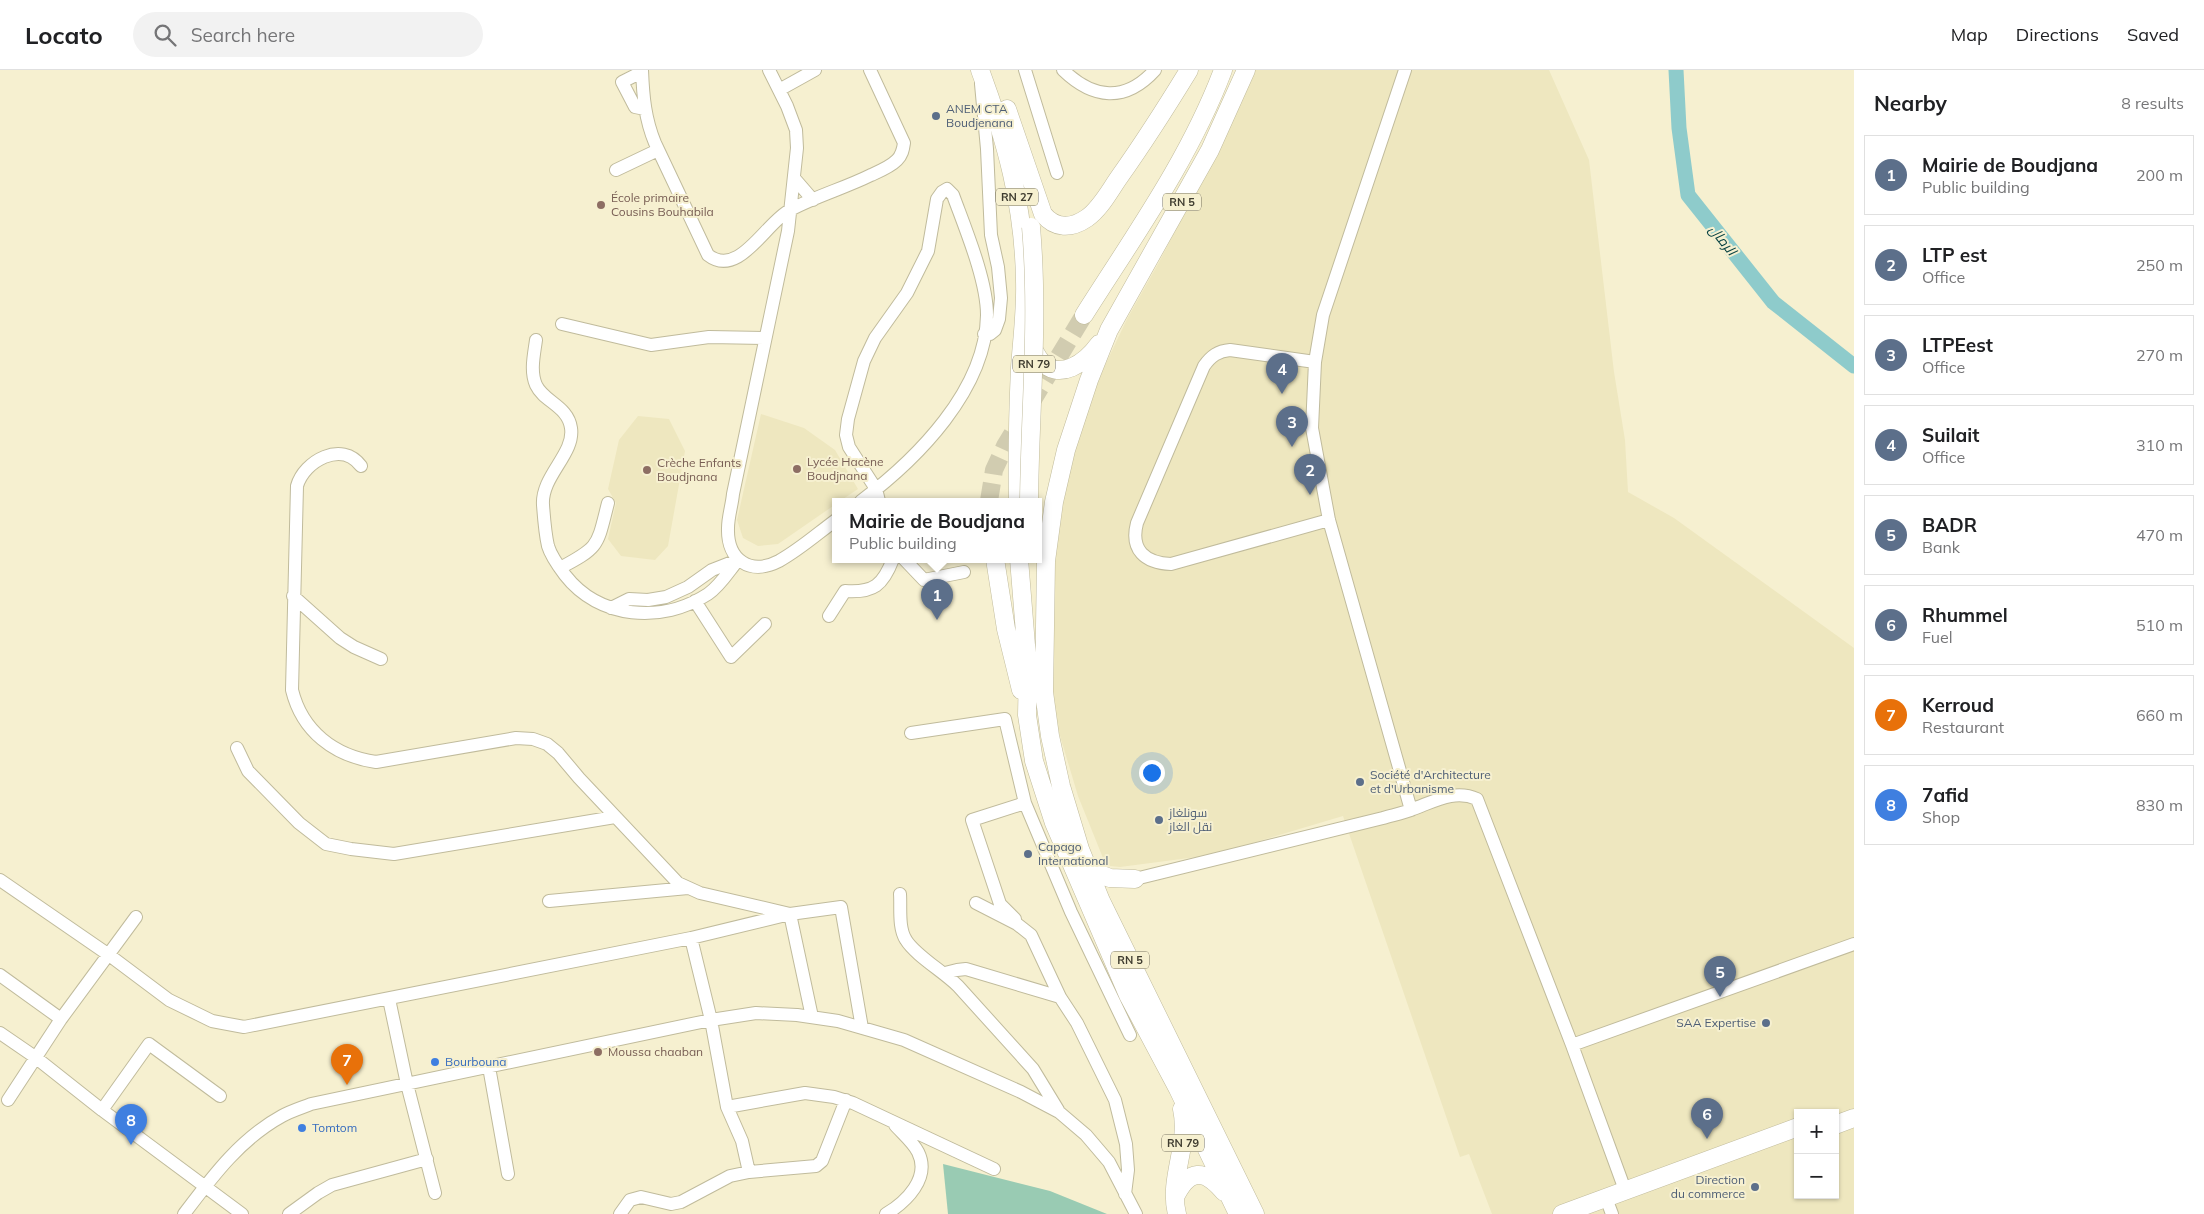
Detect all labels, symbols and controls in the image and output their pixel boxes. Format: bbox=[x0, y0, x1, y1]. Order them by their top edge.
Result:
search box bbox=[133, 12, 483, 57]
text: Locato bbox=[25, 20, 103, 50]
icon: search bbox=[151, 21, 179, 49]
text: Search here bbox=[191, 23, 295, 47]
text: Map bbox=[1951, 23, 1988, 46]
text: Directions bbox=[2016, 23, 2099, 46]
text: Saved bbox=[2127, 23, 2179, 46]
text: Nearby bbox=[1874, 90, 1947, 116]
text: 8 results bbox=[2121, 93, 2184, 113]
place label: ANEM CTA Boudjenana bbox=[946, 101, 1013, 130]
marker: ANEM CTA Boudjenana bbox=[930, 110, 942, 122]
text: Mairie de Boudjana bbox=[1922, 153, 2098, 177]
text: 1 bbox=[1886, 165, 1896, 185]
text: 200 m bbox=[2136, 165, 2183, 185]
text: Public building bbox=[1922, 177, 2030, 197]
road number: RN 27 bbox=[996, 188, 1038, 206]
place label: École primaire Cousins Bouhabila bbox=[611, 190, 714, 219]
road number: RN 5 bbox=[1163, 194, 1201, 210]
marker: École primaire Cousins Bouhabila bbox=[595, 199, 607, 211]
water label: الرمال bbox=[1705, 221, 1742, 260]
text: LTP est bbox=[1922, 243, 1987, 267]
text: 2 bbox=[1886, 255, 1896, 275]
text: 250 m bbox=[2136, 255, 2183, 275]
text: Office bbox=[1922, 267, 1965, 287]
text: LTPEest bbox=[1922, 333, 1993, 357]
text: 3 bbox=[1886, 345, 1896, 365]
text: 270 m bbox=[2136, 345, 2183, 365]
pin: 4 bbox=[1266, 353, 1298, 394]
road number: RN 79 bbox=[1013, 356, 1055, 372]
text: Office bbox=[1922, 357, 1965, 377]
pin: 3 bbox=[1276, 406, 1308, 447]
text: Suilait bbox=[1922, 423, 1979, 447]
text: 4 bbox=[1886, 435, 1896, 455]
text: 310 m bbox=[2136, 435, 2183, 455]
text: Office bbox=[1922, 447, 1965, 467]
place label: Lycée Hacène Boudjnana bbox=[807, 454, 884, 483]
pin: 2 bbox=[1294, 454, 1326, 495]
place label: Crèche Enfants Boudjnana bbox=[657, 455, 741, 484]
marker: Lycée Hacène Boudjnana bbox=[791, 463, 803, 475]
marker: Crèche Enfants Boudjnana bbox=[641, 464, 653, 476]
popup bbox=[832, 498, 1042, 563]
text: Mairie de Boudjana bbox=[849, 509, 1025, 533]
text: BADR bbox=[1922, 513, 1977, 537]
text: 5 bbox=[1886, 525, 1896, 545]
text: 470 m bbox=[2136, 525, 2183, 545]
text: Public building bbox=[849, 533, 957, 553]
text: Bank bbox=[1922, 537, 1960, 557]
pin: 1 bbox=[921, 579, 953, 620]
text: Rhummel bbox=[1922, 603, 2008, 627]
text: 6 bbox=[1886, 615, 1896, 635]
text: 510 m bbox=[2136, 615, 2183, 635]
text: Fuel bbox=[1922, 627, 1953, 647]
text: Kerroud bbox=[1922, 693, 1994, 717]
text: 7 bbox=[1886, 705, 1896, 725]
text: 660 m bbox=[2136, 705, 2183, 725]
text: Restaurant bbox=[1922, 717, 2004, 737]
your location bbox=[1139, 760, 1165, 786]
place label: Société d'Architecture et d'Urbanisme bbox=[1370, 767, 1491, 796]
marker: Société d'Architecture et d'Urbanisme bbox=[1354, 776, 1366, 788]
text: 7afid bbox=[1922, 783, 1969, 807]
text: 8 bbox=[1886, 795, 1896, 815]
text: 830 m bbox=[2136, 795, 2183, 815]
place label: سونلغاز نقل الغاز bbox=[1168, 805, 1212, 834]
text: Shop bbox=[1922, 807, 1960, 827]
marker: سونلغاز نقل الغاز bbox=[1153, 814, 1165, 826]
place label: Capago International bbox=[1038, 839, 1108, 868]
marker: Capago International bbox=[1022, 848, 1034, 860]
road number: RN 5 bbox=[1111, 952, 1149, 968]
pin: 5 bbox=[1704, 956, 1736, 997]
place label: SAA Expertise bbox=[1676, 1015, 1756, 1030]
marker: SAA Expertise bbox=[1760, 1017, 1772, 1029]
pin: 7 bbox=[331, 1044, 363, 1085]
place label: Moussa chaaban bbox=[608, 1044, 703, 1059]
marker: Moussa chaaban bbox=[592, 1046, 604, 1058]
place label: Bourbouna bbox=[445, 1054, 507, 1069]
marker: Bourbouna bbox=[429, 1056, 441, 1068]
pin: 6 bbox=[1691, 1098, 1723, 1139]
pin: 8 bbox=[115, 1104, 147, 1145]
map controls bbox=[1794, 1109, 1839, 1199]
button: + bbox=[1794, 1109, 1839, 1154]
place label: Tomtom bbox=[312, 1120, 357, 1135]
marker: Tomtom bbox=[296, 1122, 308, 1134]
road number: RN 79 bbox=[1162, 1134, 1204, 1152]
button: − bbox=[1794, 1154, 1839, 1199]
place label: Direction du commerce bbox=[1671, 1172, 1745, 1201]
marker: Direction du commerce bbox=[1749, 1181, 1761, 1193]

